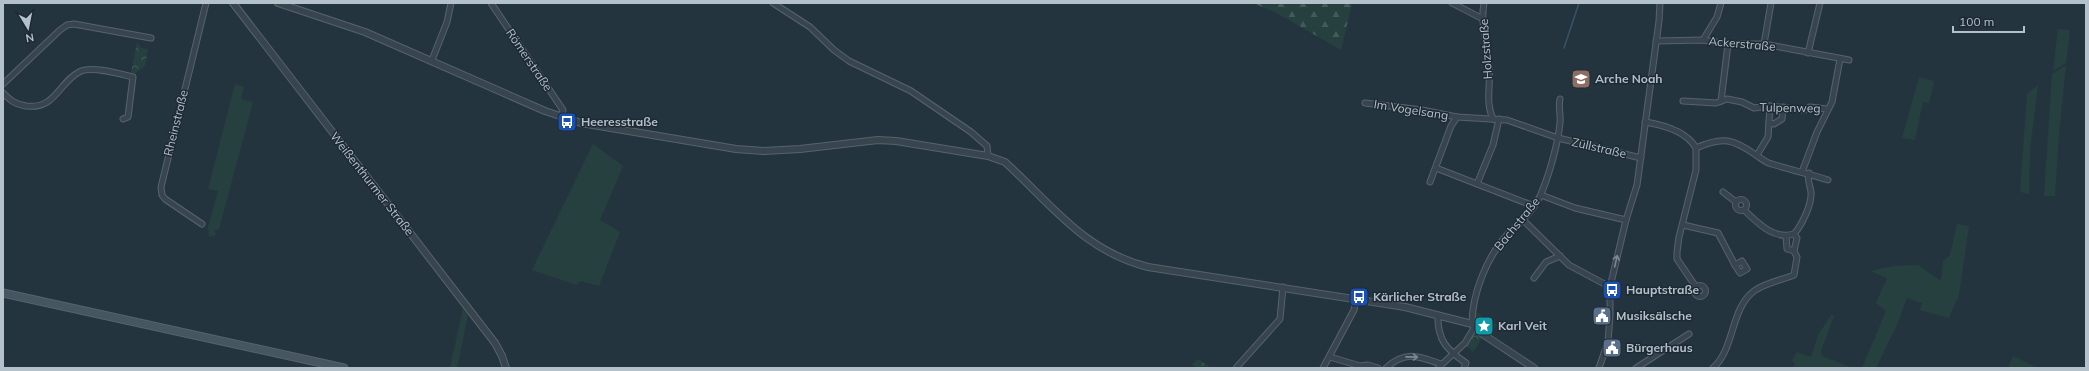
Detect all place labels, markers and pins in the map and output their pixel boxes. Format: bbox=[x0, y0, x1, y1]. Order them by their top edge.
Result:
school or university icon: Arche Noah bbox=[1570, 68, 1592, 90]
place label: Arche Noah bbox=[1595, 71, 1663, 86]
bus stop icon: Heeresstraße bbox=[556, 111, 578, 133]
place label: Heeresstraße bbox=[581, 114, 658, 129]
bus stop icon: Hauptstraße bbox=[1601, 279, 1623, 301]
place label: Hauptstraße bbox=[1626, 282, 1699, 297]
bus stop icon: Kärlicher Straße bbox=[1348, 286, 1370, 308]
place label: Kärlicher Straße bbox=[1373, 289, 1467, 304]
public building icon: Musiksälsche bbox=[1591, 305, 1613, 327]
place label: Musiksälsche bbox=[1616, 308, 1692, 323]
place icon: Karl Veit bbox=[1473, 315, 1495, 337]
place label: Karl Veit bbox=[1498, 318, 1547, 333]
public building icon: Bürgerhaus bbox=[1601, 337, 1623, 359]
place label: Bürgerhaus bbox=[1626, 340, 1693, 355]

